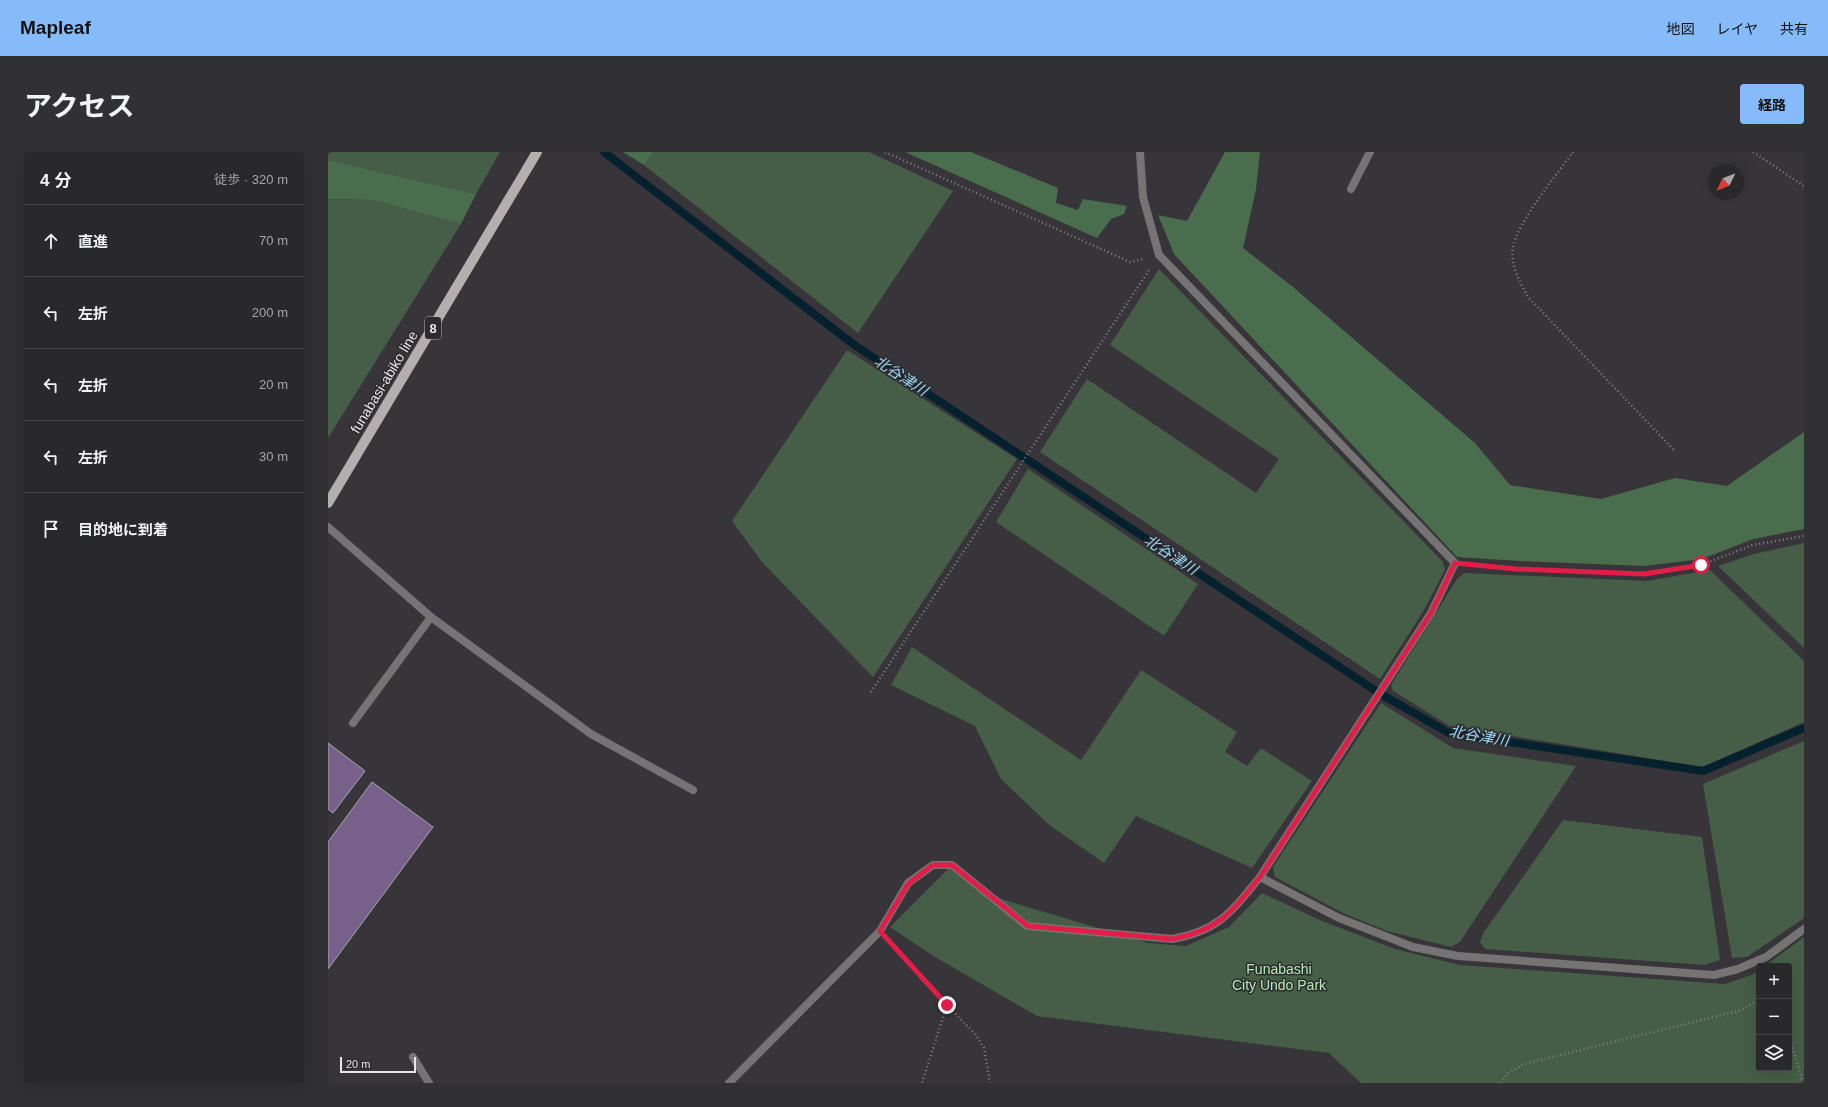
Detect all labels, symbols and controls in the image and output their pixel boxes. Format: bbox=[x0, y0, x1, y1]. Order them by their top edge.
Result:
text: Mapleaf bbox=[20, 17, 91, 38]
text: 地図 bbox=[1666, 21, 1694, 37]
text: レイヤ bbox=[1716, 21, 1758, 37]
text: 共有 bbox=[1780, 21, 1808, 37]
button: 経路 bbox=[1740, 84, 1804, 124]
text: アクセス bbox=[24, 91, 135, 122]
north arrow bbox=[1708, 164, 1744, 200]
text: 4 分 bbox=[40, 171, 71, 190]
text: 徒歩 · 320 m bbox=[214, 172, 288, 187]
icon: ahead bbox=[40, 230, 62, 252]
text: 直進 bbox=[78, 233, 108, 250]
text: 70 m bbox=[259, 233, 288, 248]
icon: left bbox=[40, 302, 62, 324]
text: 左折 bbox=[78, 305, 108, 322]
text: 200 m bbox=[252, 305, 288, 320]
road number: 8 bbox=[425, 317, 441, 339]
street label: funabasi-abiko line bbox=[347, 328, 421, 436]
water label: 北谷津川 bbox=[871, 352, 933, 400]
icon: left bbox=[40, 374, 62, 396]
text: 左折 bbox=[78, 377, 108, 394]
text: 20 m bbox=[259, 377, 288, 392]
icon: left bbox=[40, 446, 62, 468]
text: 左折 bbox=[78, 449, 108, 466]
text: 30 m bbox=[259, 449, 288, 464]
icon: arrive bbox=[40, 518, 62, 540]
text: 目的地に到着 bbox=[78, 521, 168, 538]
water label: 北谷津川 bbox=[1141, 531, 1203, 579]
route start bbox=[1692, 556, 1710, 574]
water label: 北谷津川 bbox=[1448, 722, 1512, 749]
park label: Funabashi City Undo Park bbox=[1232, 961, 1327, 993]
map controls bbox=[1756, 963, 1792, 1071]
button: + bbox=[1756, 963, 1792, 999]
route end bbox=[938, 996, 956, 1014]
button: − bbox=[1756, 999, 1792, 1035]
button: layers bbox=[1756, 1035, 1792, 1071]
scale bar bbox=[340, 1055, 416, 1074]
text: 20 m bbox=[346, 1058, 370, 1070]

